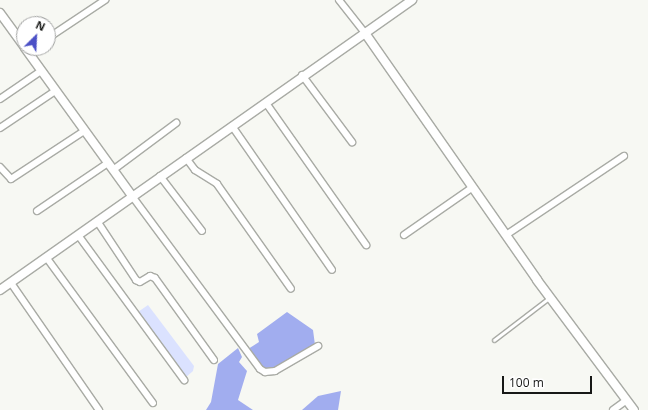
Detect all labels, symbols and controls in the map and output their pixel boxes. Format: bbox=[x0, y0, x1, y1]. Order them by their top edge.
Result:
north arrow bbox=[16, 16, 56, 56]
text: N bbox=[34, 17, 48, 34]
scale bar bbox=[504, 368, 594, 394]
text: 100 m bbox=[509, 374, 544, 391]

